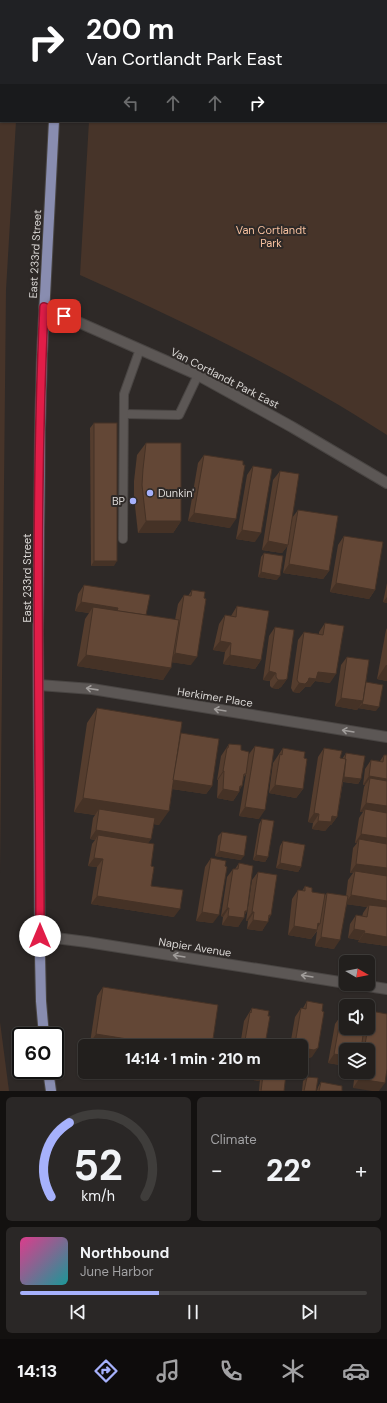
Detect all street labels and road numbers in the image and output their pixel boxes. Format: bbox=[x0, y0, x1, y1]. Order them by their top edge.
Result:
street label: East 233rd Street bbox=[26, 209, 44, 299]
street label: Van Cortlandt Park East bbox=[168, 345, 282, 411]
street label: East 233rd Street bbox=[20, 534, 34, 622]
street label: Herkimer Place bbox=[176, 684, 254, 710]
street label: Napier Avenue bbox=[157, 934, 233, 960]

